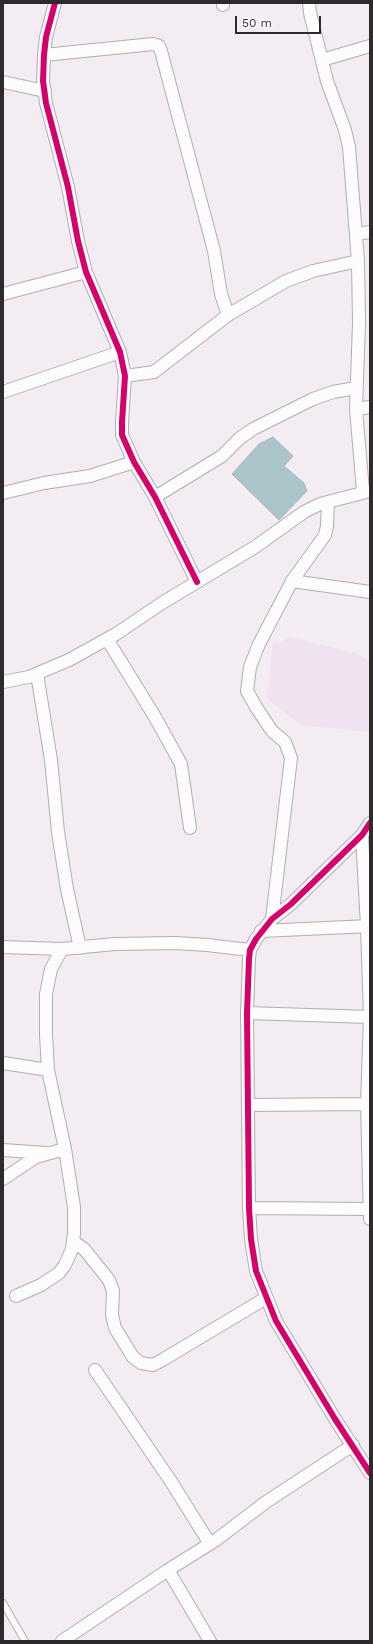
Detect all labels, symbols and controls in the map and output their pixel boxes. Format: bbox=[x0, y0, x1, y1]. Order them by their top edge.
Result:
scale bar bbox=[237, 8, 323, 34]
text: 50 m bbox=[242, 16, 272, 30]

